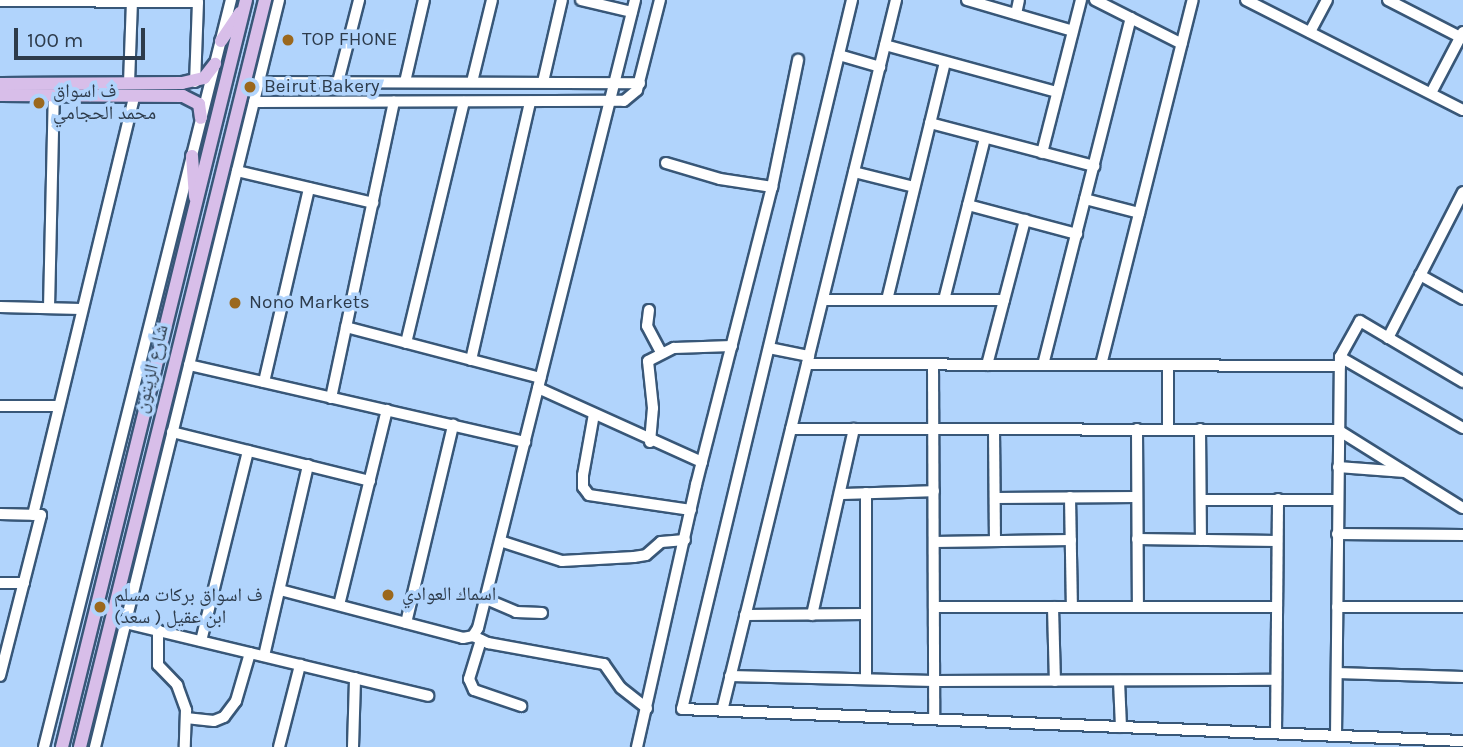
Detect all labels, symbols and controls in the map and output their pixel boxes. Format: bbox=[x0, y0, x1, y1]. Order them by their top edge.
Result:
scale bar bbox=[18, 14, 149, 58]
text: 100 m bbox=[27, 28, 84, 52]
place label: TOP FHONE bbox=[302, 29, 397, 51]
marker: TOP FHONE bbox=[280, 32, 296, 48]
place label: Beirut Bakery bbox=[264, 76, 380, 98]
marker: Beirut Bakery bbox=[242, 79, 258, 95]
place label: ف اسواق محمد الحجامي bbox=[53, 81, 156, 125]
marker: ف اسواق محمد الحجامي bbox=[31, 95, 47, 111]
place label: Nono Markets bbox=[249, 292, 370, 314]
marker: Nono Markets bbox=[227, 295, 243, 311]
street label: شارع الزيتون bbox=[130, 322, 174, 416]
place label: اسماك العوادي bbox=[402, 584, 496, 606]
place label: ف اسواق بركات مسلم ابن عقيل ( سعد) bbox=[114, 585, 263, 629]
marker: اسماك العوادي bbox=[380, 587, 396, 603]
marker: ف اسواق بركات مسلم ابن عقيل ( سعد) bbox=[92, 599, 108, 615]

